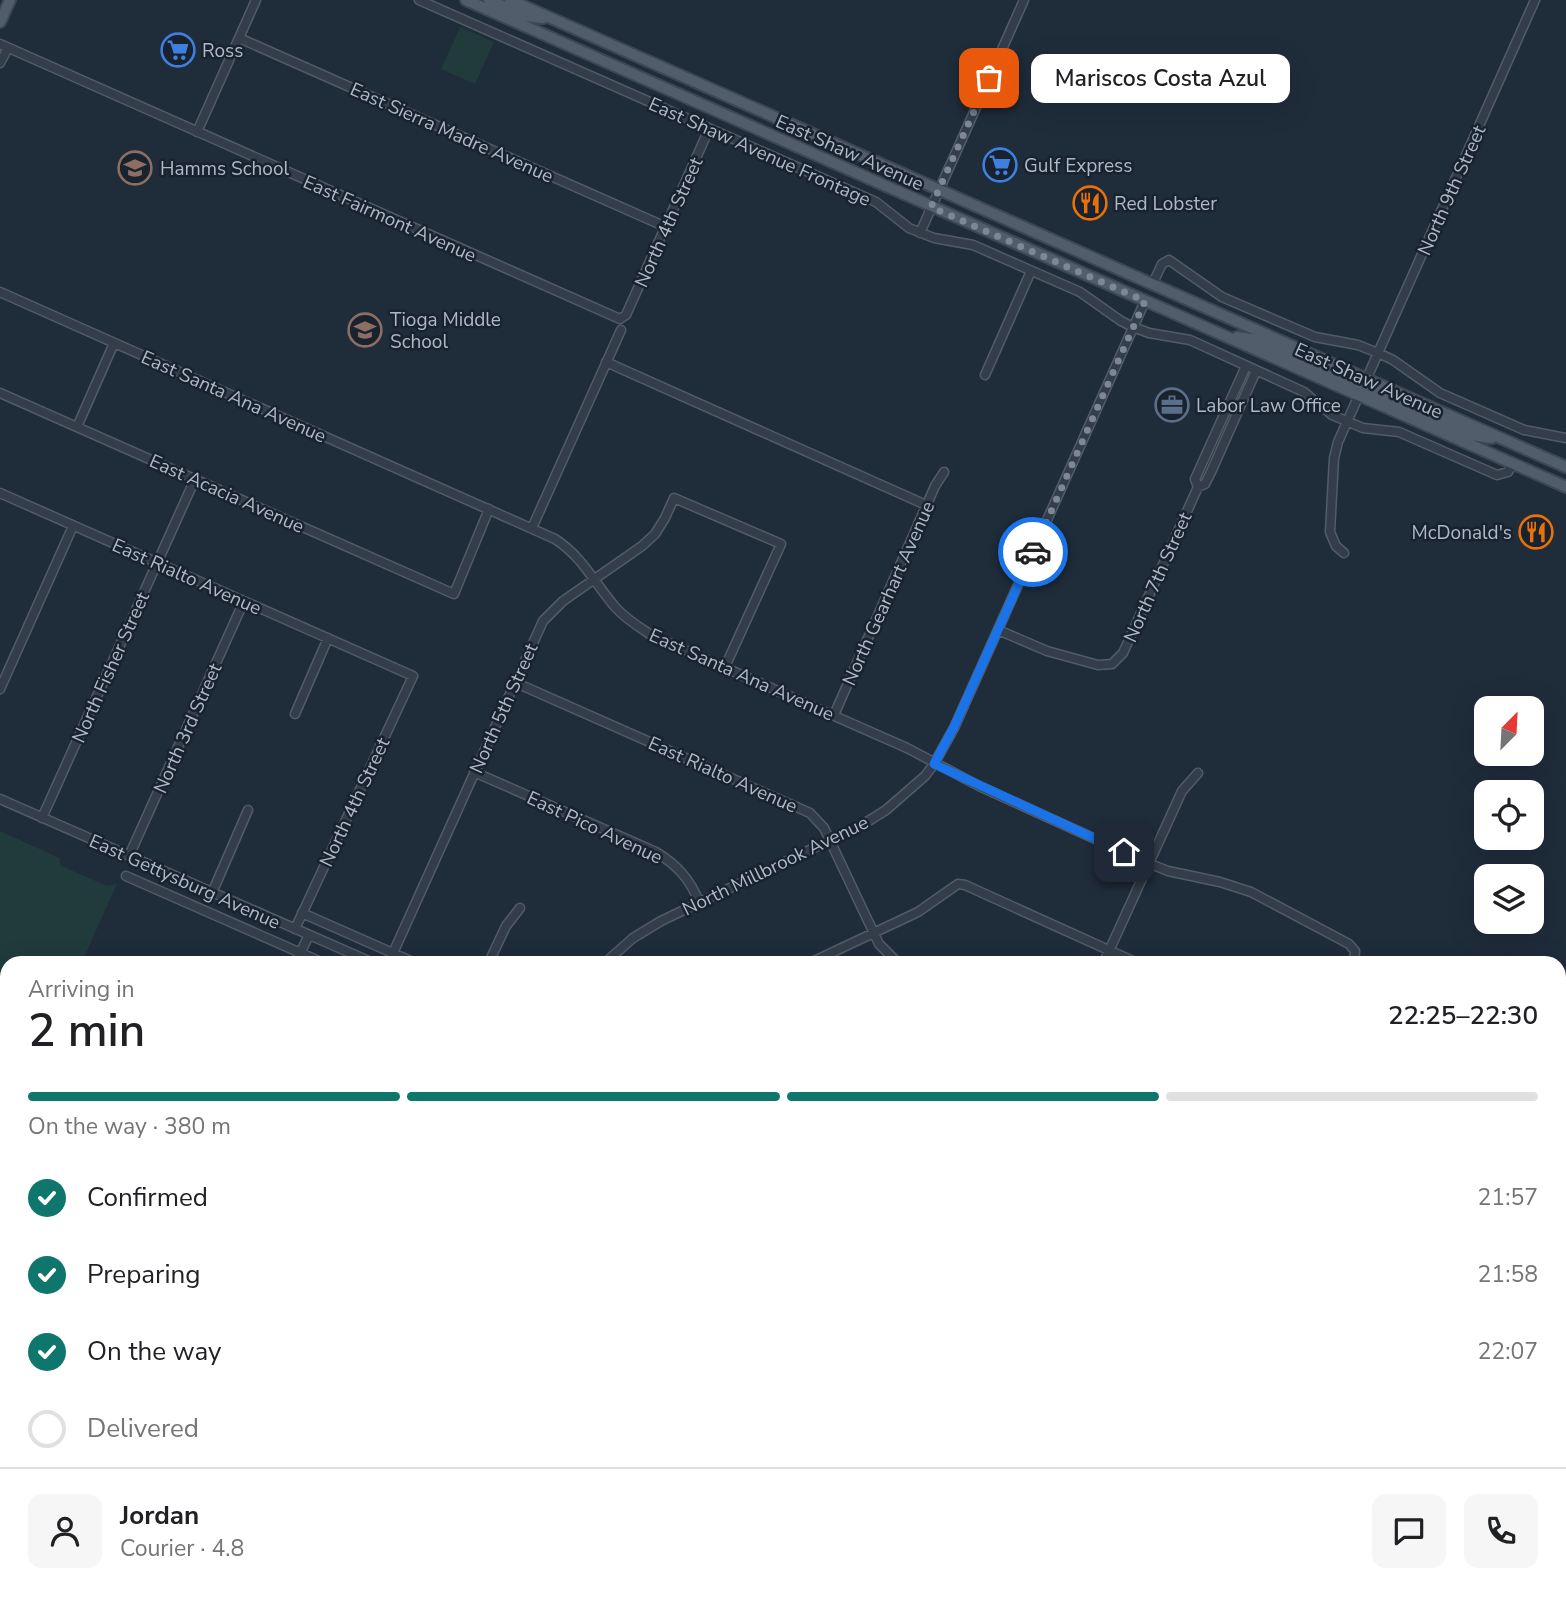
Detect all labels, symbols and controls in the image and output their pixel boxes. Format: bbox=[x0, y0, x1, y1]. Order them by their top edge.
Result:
supermarket icon: Ross bbox=[159, 31, 197, 69]
place label: Ross bbox=[202, 38, 243, 64]
pin bbox=[959, 48, 1019, 108]
callout: Mariscos Costa Azul bbox=[1031, 54, 1290, 102]
icon: bag bbox=[970, 59, 1008, 97]
text: Mariscos Costa Azul bbox=[1055, 63, 1266, 94]
street label: East Sierra Madre Avenue bbox=[346, 76, 557, 190]
street label: East Shaw Avenue Frontage bbox=[645, 92, 875, 210]
street label: East Shaw Avenue bbox=[772, 109, 928, 195]
street label: North 9th Street bbox=[1412, 121, 1492, 260]
supermarket icon: Gulf Express bbox=[981, 146, 1019, 184]
school or university icon: Hamms School bbox=[116, 149, 154, 187]
street label: North 4th Street bbox=[629, 153, 709, 292]
place label: Gulf Express bbox=[1024, 153, 1132, 179]
place label: Hamms School bbox=[160, 156, 289, 182]
street label: East Fairmont Avenue bbox=[299, 169, 480, 269]
restaurant icon: Red Lobster bbox=[1071, 184, 1109, 222]
place label: Red Lobster bbox=[1114, 191, 1217, 217]
place label: Tioga Middle School bbox=[390, 307, 501, 355]
school or university icon: Tioga Middle School bbox=[346, 311, 384, 349]
street label: East Shaw Avenue bbox=[1290, 337, 1447, 425]
street label: East Santa Ana Avenue bbox=[137, 344, 330, 449]
office icon: Labor Law Office bbox=[1153, 386, 1191, 424]
place label: Labor Law Office bbox=[1196, 393, 1341, 419]
street label: East Acacia Avenue bbox=[145, 448, 308, 540]
street label: North Gearhart Avenue bbox=[836, 497, 941, 690]
street label: North 7th Street bbox=[1118, 508, 1198, 647]
restaurant icon: McDonald's bbox=[1517, 513, 1555, 551]
courier bbox=[998, 517, 1068, 587]
place label: McDonald's bbox=[1411, 520, 1512, 546]
street label: East Rialto Avenue bbox=[108, 532, 265, 622]
icon: car bbox=[1014, 533, 1052, 571]
street label: North Fisher Street bbox=[66, 588, 156, 747]
street label: East Santa Ana Avenue bbox=[645, 622, 838, 727]
street label: North 5th Street bbox=[464, 639, 544, 778]
street label: North 3rd Street bbox=[148, 659, 228, 798]
north arrow bbox=[1474, 696, 1544, 766]
map controls bbox=[1474, 696, 1544, 934]
street label: East Rialto Avenue bbox=[644, 730, 801, 820]
street label: North 4th Street bbox=[314, 733, 396, 871]
button: locate bbox=[1474, 780, 1544, 850]
street label: East Pico Avenue bbox=[523, 785, 667, 871]
street label: North Millbrook Avenue bbox=[678, 809, 873, 922]
pin bbox=[1094, 822, 1154, 882]
street label: East Gettysburg Avenue bbox=[85, 828, 284, 936]
icon: home bbox=[1105, 833, 1143, 871]
button: layers bbox=[1474, 864, 1544, 934]
text: Arriving in bbox=[28, 974, 135, 1005]
text: 22:25–22:30 bbox=[1388, 998, 1538, 1033]
text: 2 min bbox=[28, 999, 145, 1062]
text: On the way · 380 m bbox=[28, 1111, 231, 1142]
icon: check bbox=[28, 1179, 66, 1217]
text: Confirmed bbox=[87, 1180, 208, 1215]
text: 21:57 bbox=[1478, 1182, 1538, 1213]
icon: check bbox=[28, 1256, 66, 1294]
text: Preparing bbox=[87, 1257, 200, 1292]
text: 21:58 bbox=[1478, 1259, 1538, 1290]
icon: check bbox=[28, 1333, 66, 1371]
text: On the way bbox=[87, 1334, 221, 1369]
text: 22:07 bbox=[1478, 1336, 1538, 1367]
text: Delivered bbox=[87, 1411, 199, 1446]
button: person bbox=[28, 1494, 102, 1568]
button: chat bbox=[1372, 1494, 1446, 1568]
button: phone bbox=[1464, 1494, 1538, 1568]
text: Jordan bbox=[120, 1498, 199, 1533]
text: Courier · 4.8 bbox=[120, 1533, 244, 1564]

